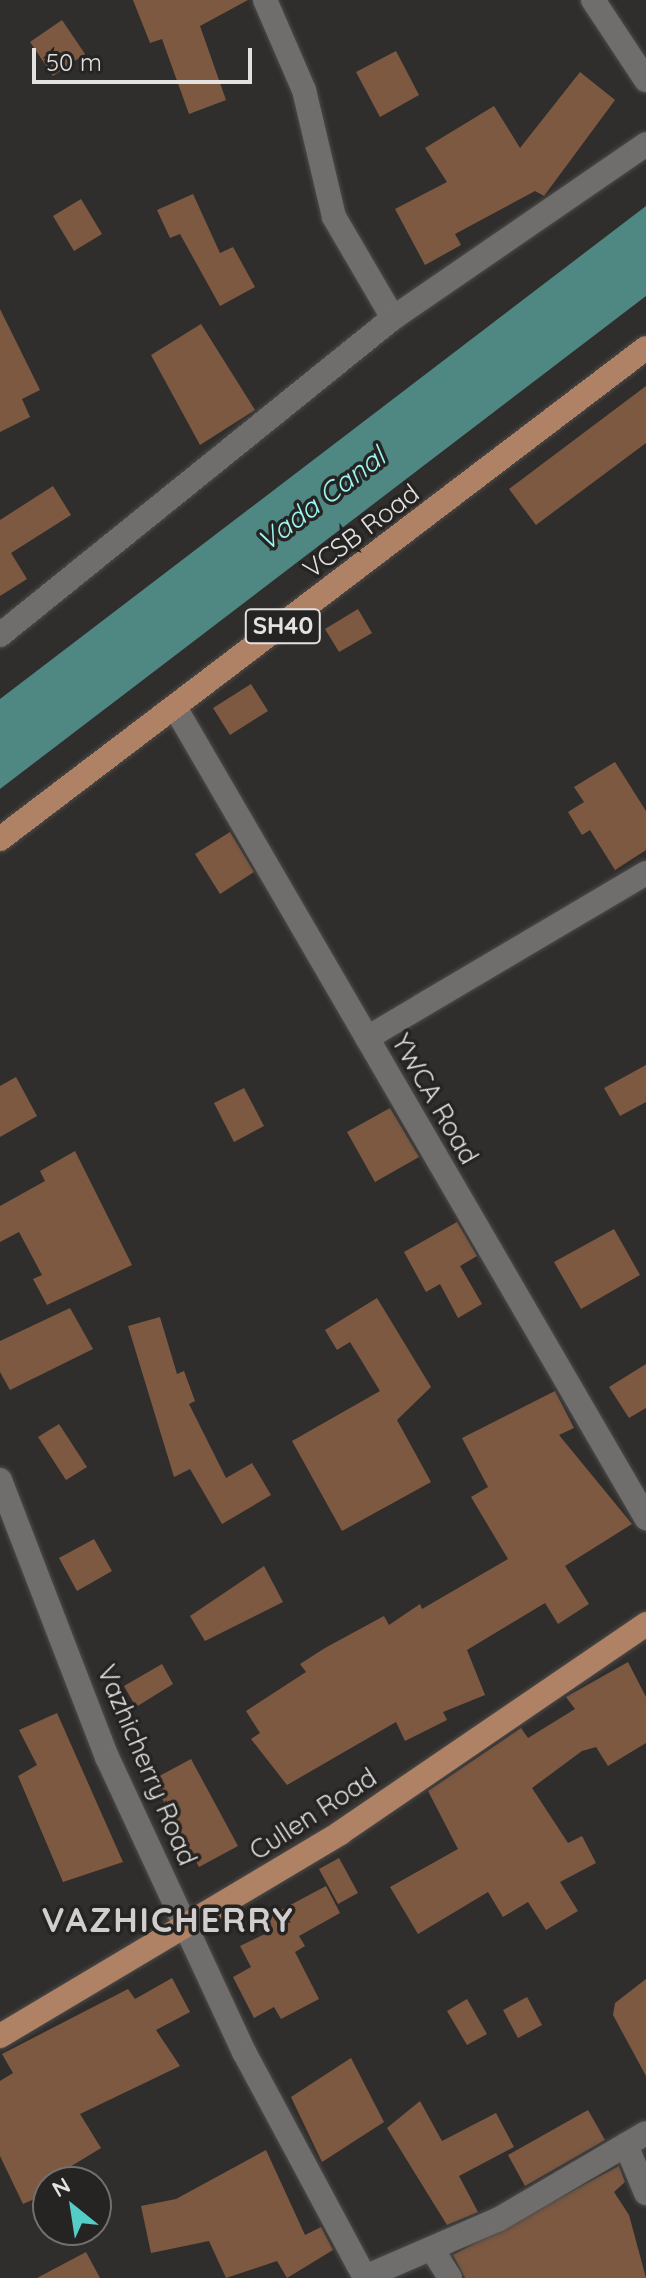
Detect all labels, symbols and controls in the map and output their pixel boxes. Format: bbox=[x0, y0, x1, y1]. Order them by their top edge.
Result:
scale bar bbox=[36, 32, 256, 82]
text: 50 m bbox=[46, 47, 102, 77]
water label: Vada Canal bbox=[250, 440, 392, 558]
street label: VCSB Road bbox=[297, 477, 425, 585]
road number: SH40 bbox=[243, 606, 323, 646]
street label: YWCA Road bbox=[385, 1028, 485, 1170]
street label: Vazhicherry Road bbox=[91, 1660, 203, 1870]
street label: Cullen Road bbox=[244, 1761, 382, 1867]
district label: VAZHICHERRY bbox=[42, 1900, 294, 1940]
north arrow bbox=[32, 2166, 112, 2246]
text: N bbox=[47, 2171, 75, 2203]

